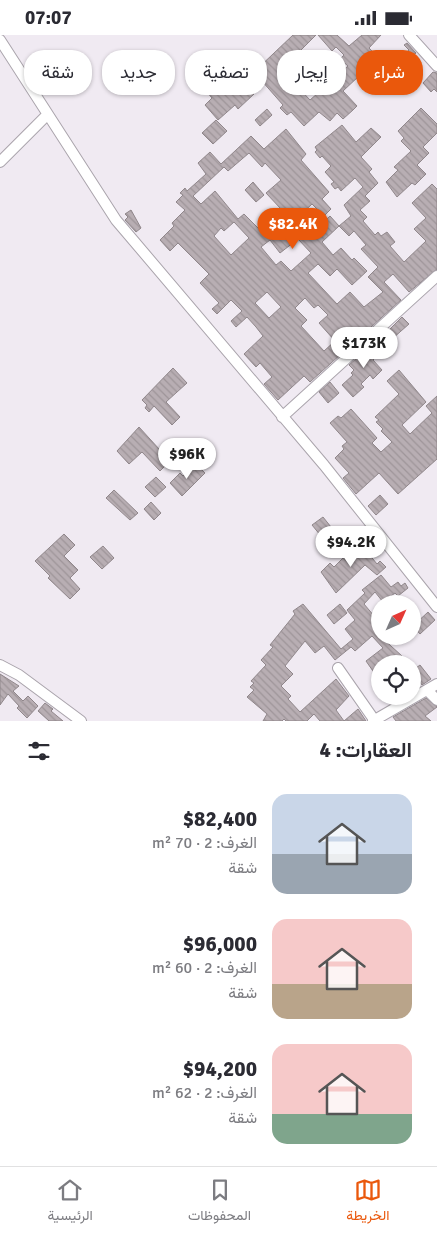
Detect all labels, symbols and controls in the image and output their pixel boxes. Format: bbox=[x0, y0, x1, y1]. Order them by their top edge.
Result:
text: 07:07 bbox=[25, 6, 72, 30]
chip: شقة bbox=[24, 50, 92, 95]
chip: جديد bbox=[102, 50, 175, 95]
chip: تصفية bbox=[185, 50, 267, 95]
chip: إيجار bbox=[277, 50, 346, 95]
chip: شراء bbox=[356, 50, 423, 95]
pin: $82.4K bbox=[252, 207, 334, 250]
text: $82.4K bbox=[268, 214, 318, 234]
pin: $173K bbox=[329, 327, 399, 369]
text: $173K bbox=[342, 333, 386, 353]
pin: $96K bbox=[157, 437, 217, 480]
text: $96K bbox=[169, 444, 205, 464]
pin: $94.2K bbox=[310, 525, 392, 568]
text: $94.2K bbox=[326, 532, 376, 552]
north arrow bbox=[371, 595, 421, 645]
map controls bbox=[371, 595, 421, 705]
button: locate bbox=[371, 655, 421, 705]
icon: filters bbox=[25, 737, 53, 765]
text: العقارات: 4 bbox=[319, 737, 412, 763]
text: $82,400 bbox=[183, 806, 257, 832]
icon: home bbox=[312, 814, 372, 874]
text: الغرف: 2 · 70 m² bbox=[152, 833, 257, 853]
text: شقة bbox=[228, 858, 257, 878]
text: $96,000 bbox=[183, 931, 257, 957]
icon: home bbox=[312, 939, 372, 999]
text: الغرف: 2 · 60 m² bbox=[152, 958, 257, 978]
text: شقة bbox=[228, 983, 257, 1003]
text: $94,200 bbox=[183, 1056, 257, 1082]
icon: home bbox=[312, 1064, 372, 1124]
text: الغرف: 2 · 62 m² bbox=[152, 1083, 257, 1103]
text: شقة bbox=[228, 1108, 257, 1128]
tab: الرئيسية bbox=[48, 1176, 93, 1228]
tab: المحفوظات bbox=[188, 1176, 251, 1228]
tab: الخريطة bbox=[346, 1176, 389, 1228]

